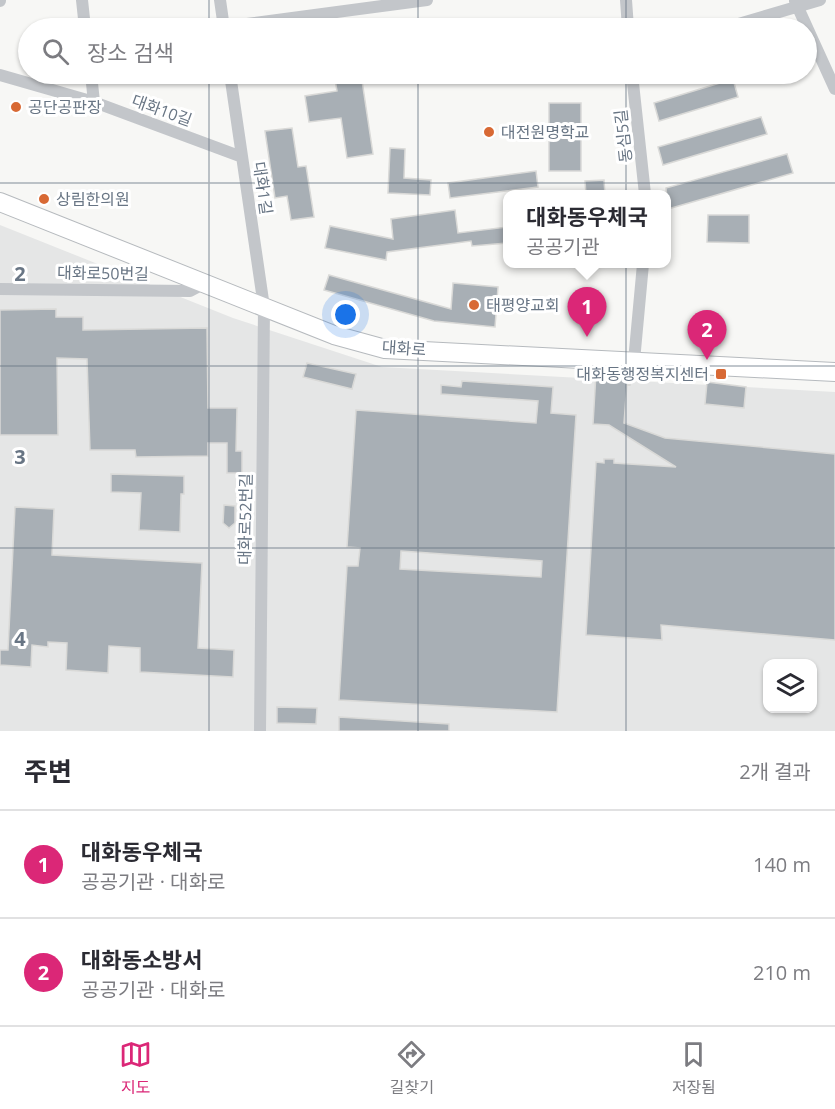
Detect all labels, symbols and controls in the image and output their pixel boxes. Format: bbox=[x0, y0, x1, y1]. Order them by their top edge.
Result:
search box bbox=[18, 18, 817, 84]
icon: search bbox=[39, 35, 72, 68]
text: 장소 검색 bbox=[87, 37, 174, 67]
street label: 대화10길 bbox=[129, 89, 195, 131]
place label: 공단공판장 bbox=[28, 96, 102, 118]
marker: 공단공판장 bbox=[9, 100, 23, 114]
street label: 동심5길 bbox=[609, 108, 637, 164]
place label: 대전원명학교 bbox=[501, 121, 589, 143]
marker: 대전원명학교 bbox=[482, 125, 496, 139]
street label: 대화1길 bbox=[248, 160, 278, 216]
place label: 상림한의원 bbox=[56, 188, 130, 210]
popup bbox=[503, 190, 671, 268]
marker: 상림한의원 bbox=[37, 192, 51, 206]
text: 대화동우체국 bbox=[526, 201, 648, 231]
text: 공공기관 bbox=[526, 233, 600, 260]
text: 2 bbox=[14, 260, 26, 287]
street label: 대화로50번길 bbox=[57, 261, 149, 285]
pin: 1 bbox=[568, 288, 606, 337]
place label: 태평양교회 bbox=[486, 294, 560, 316]
marker: 태평양교회 bbox=[467, 298, 481, 312]
your location bbox=[331, 300, 360, 329]
pin: 2 bbox=[688, 310, 726, 360]
street label: 대화로 bbox=[381, 335, 427, 361]
place label: 대화동행정복지센터 bbox=[577, 363, 709, 385]
marker: 대화동행정복지센터 bbox=[714, 367, 728, 381]
text: 3 bbox=[14, 443, 26, 470]
street label: 대화로52번길 bbox=[233, 473, 257, 565]
text: 4 bbox=[14, 625, 26, 652]
map controls bbox=[763, 659, 817, 713]
button: layers bbox=[763, 659, 817, 713]
text: 주변 bbox=[24, 753, 72, 789]
text: 2개 결과 bbox=[739, 758, 811, 785]
text: 대화동우체국 bbox=[81, 836, 202, 866]
text: 1 bbox=[38, 851, 49, 878]
text: 140 m bbox=[753, 851, 811, 878]
text: 공공기관 · 대화로 bbox=[81, 868, 225, 895]
text: 대화동소방서 bbox=[81, 944, 202, 974]
text: 2 bbox=[38, 959, 49, 986]
text: 210 m bbox=[753, 959, 811, 986]
text: 공공기관 · 대화로 bbox=[81, 976, 225, 1003]
tab: 지도 bbox=[119, 1038, 152, 1098]
tab: 길찾기 bbox=[390, 1038, 434, 1098]
tab: 저장됨 bbox=[672, 1038, 716, 1098]

